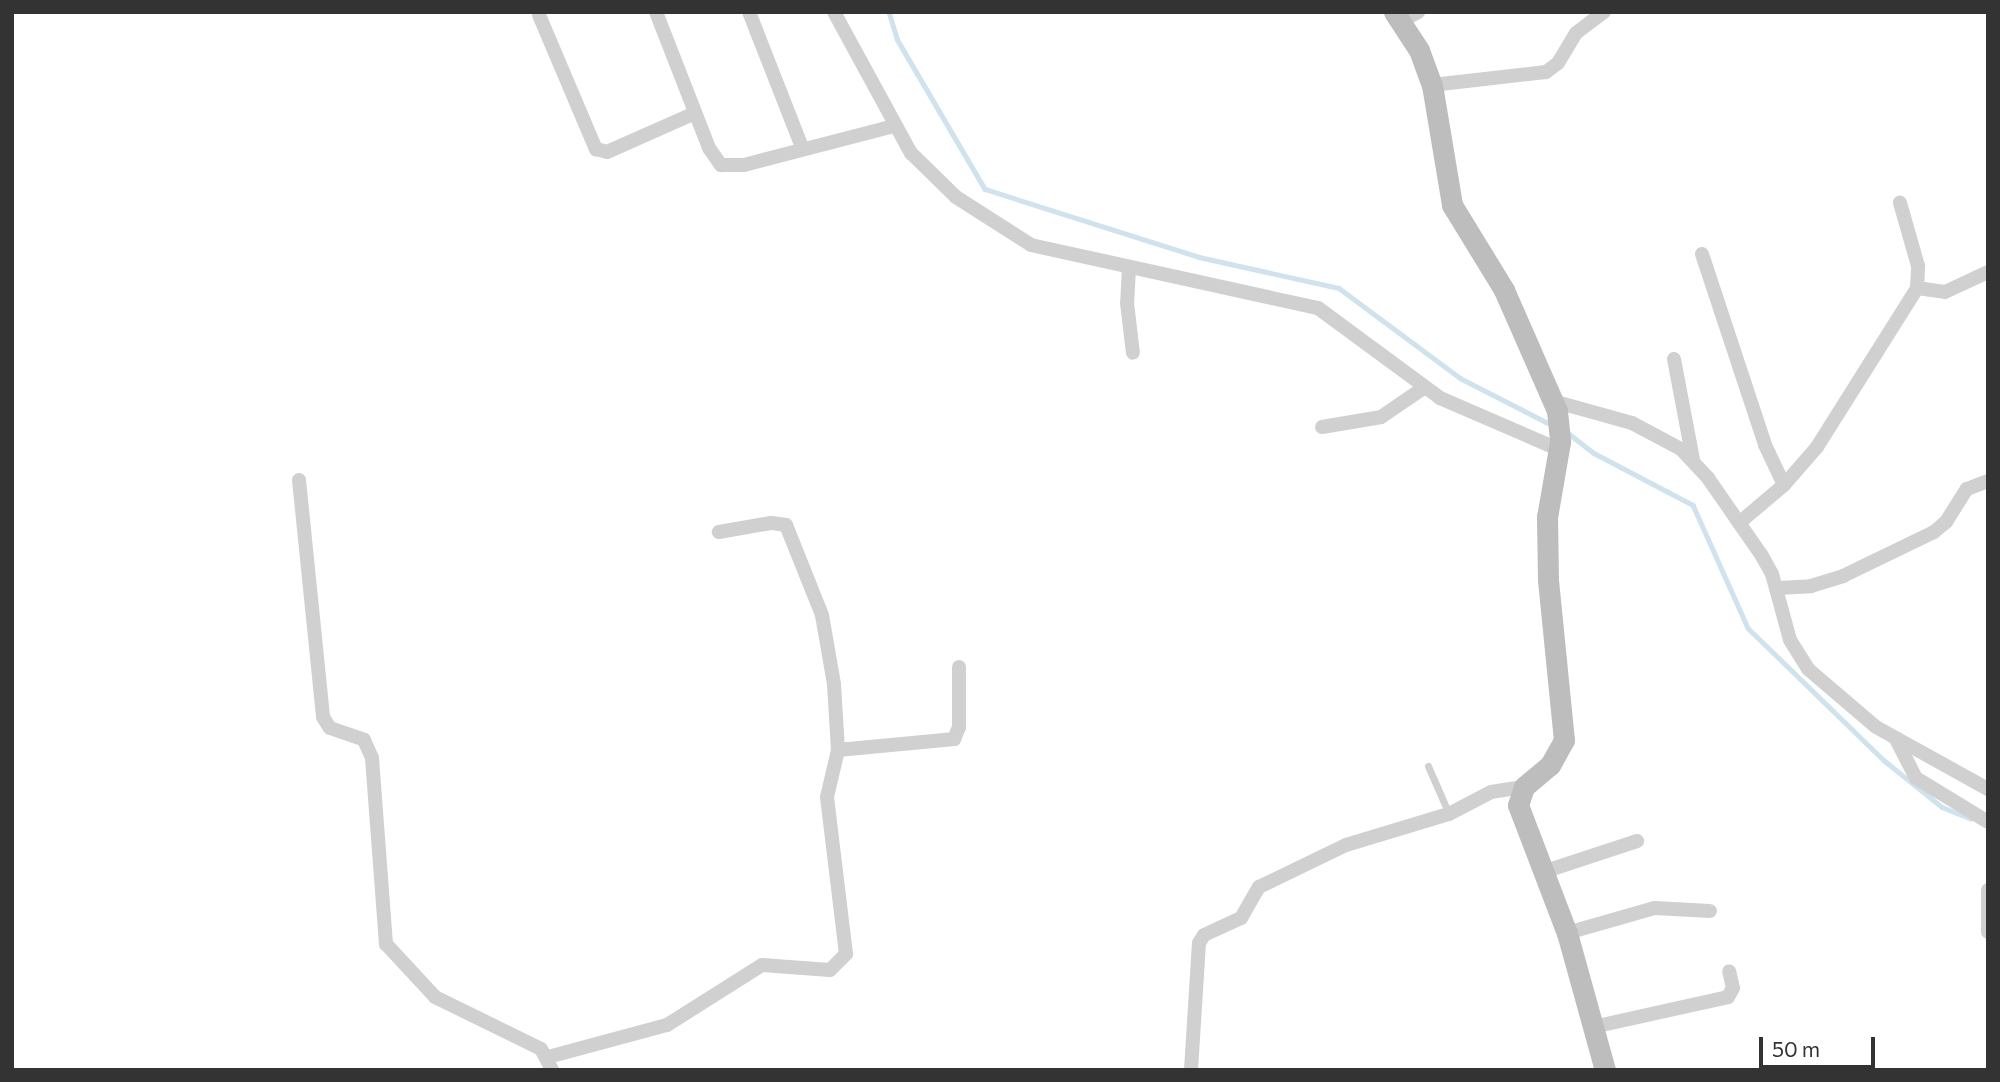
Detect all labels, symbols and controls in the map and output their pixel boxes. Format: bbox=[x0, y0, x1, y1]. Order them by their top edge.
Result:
scale bar bbox=[1762, 1023, 1878, 1066]
text: 50 m bbox=[1772, 1036, 1820, 1061]

